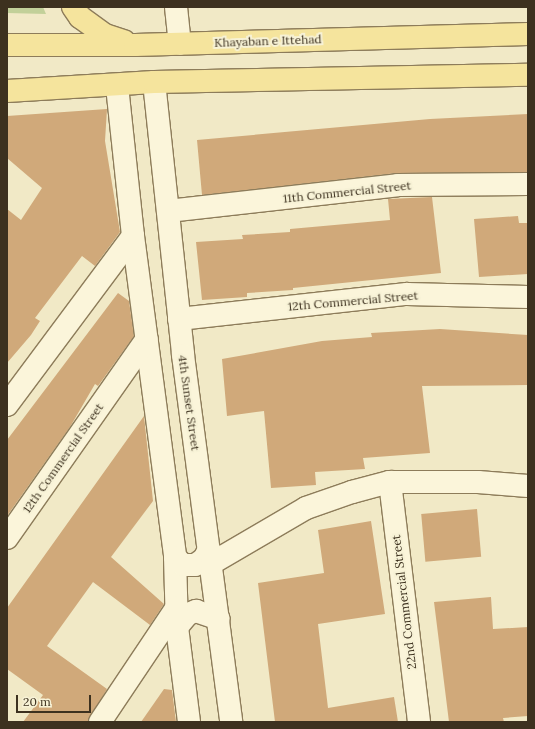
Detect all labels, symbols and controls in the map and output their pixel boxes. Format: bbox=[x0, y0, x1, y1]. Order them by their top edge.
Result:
street label: Khayaban e Ittehad bbox=[214, 32, 322, 50]
street label: 11th Commercial Street bbox=[282, 178, 412, 206]
street label: 12th Commercial Street bbox=[287, 288, 419, 314]
street label: 4th Sunset Street bbox=[175, 354, 203, 452]
street label: 12th Commercial Street bbox=[20, 400, 106, 516]
street label: 22nd Commercial Street bbox=[389, 534, 419, 670]
scale bar bbox=[18, 687, 93, 713]
text: 20 m bbox=[23, 694, 51, 709]

